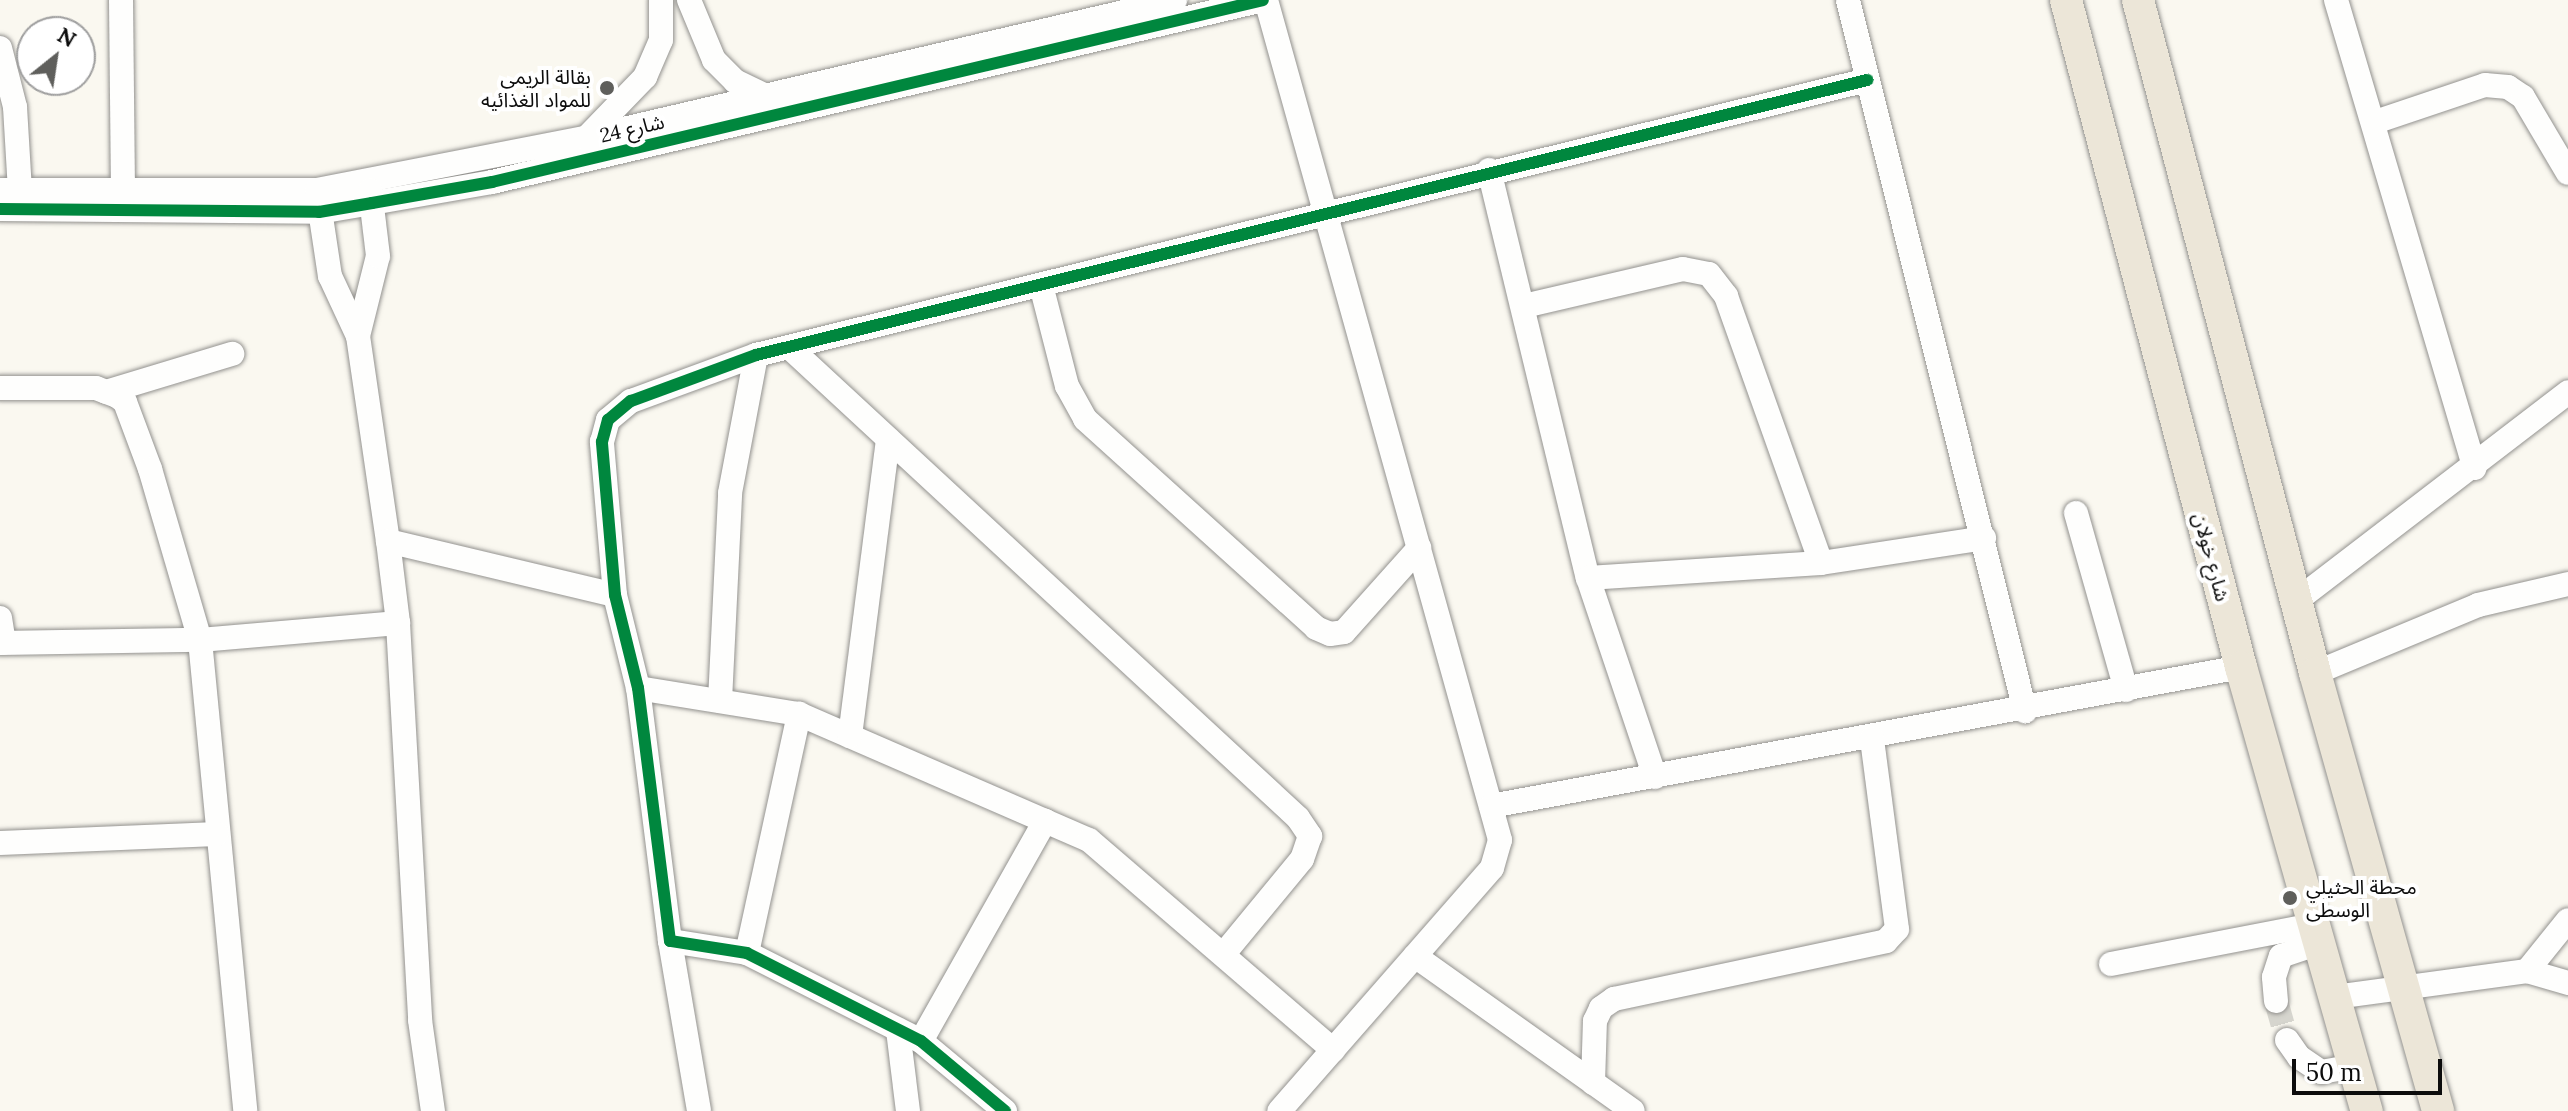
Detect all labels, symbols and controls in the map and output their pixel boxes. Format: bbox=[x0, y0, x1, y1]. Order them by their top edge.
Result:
north arrow bbox=[16, 16, 96, 96]
text: N bbox=[53, 21, 81, 53]
place label: بقالة الريمي للمواد الغذائيه bbox=[481, 64, 591, 111]
marker: بقالة الريمي للمواد الغذائيه bbox=[598, 79, 616, 97]
street label: شارع 24 bbox=[597, 109, 667, 147]
street label: شارع خولان bbox=[2189, 510, 2235, 604]
place label: محطة الحثيلي الوسطى bbox=[2306, 874, 2417, 921]
marker: محطة الحثيلي الوسطى bbox=[2281, 889, 2299, 907]
scale bar bbox=[2296, 1043, 2446, 1093]
text: 50 m bbox=[2306, 1057, 2362, 1088]

